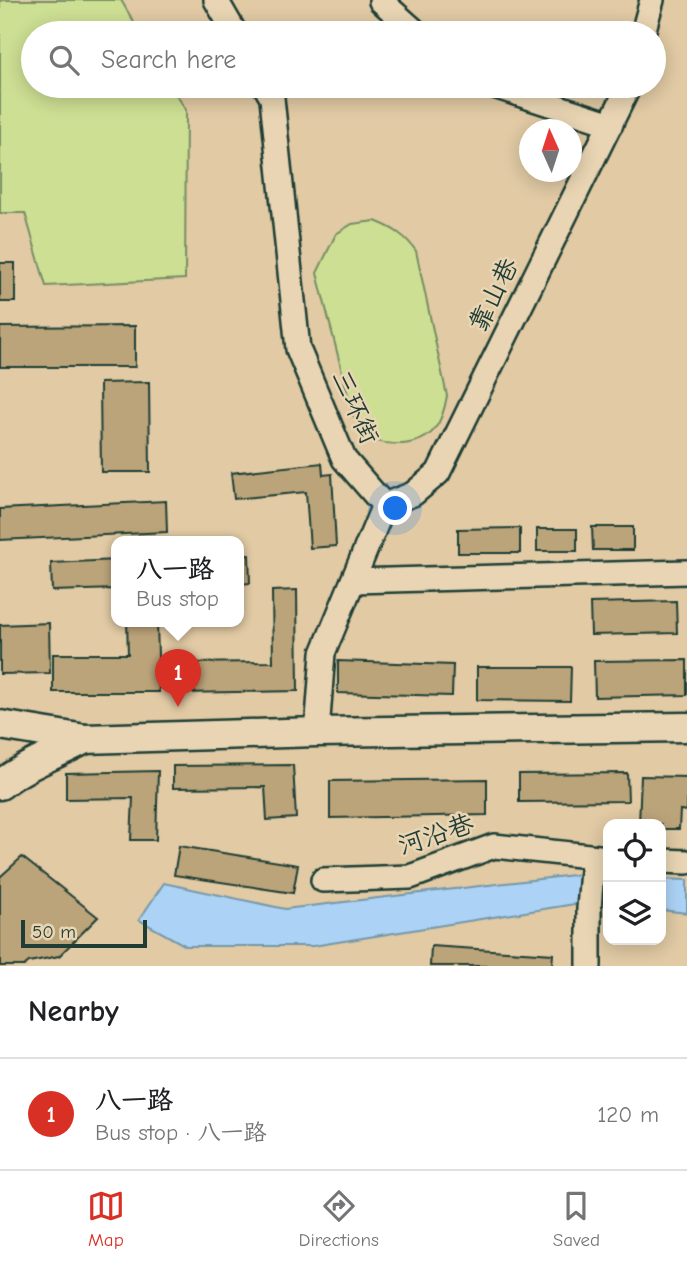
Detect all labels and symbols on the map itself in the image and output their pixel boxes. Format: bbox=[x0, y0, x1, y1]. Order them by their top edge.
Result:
north arrow bbox=[519, 119, 582, 182]
street label: 靠山巷 bbox=[463, 253, 525, 337]
street label: 三环街 bbox=[325, 365, 385, 449]
your location bbox=[378, 491, 412, 525]
pin: 1 bbox=[155, 649, 201, 707]
street label: 河沿巷 bbox=[394, 809, 478, 861]
scale bar bbox=[21, 917, 147, 949]

